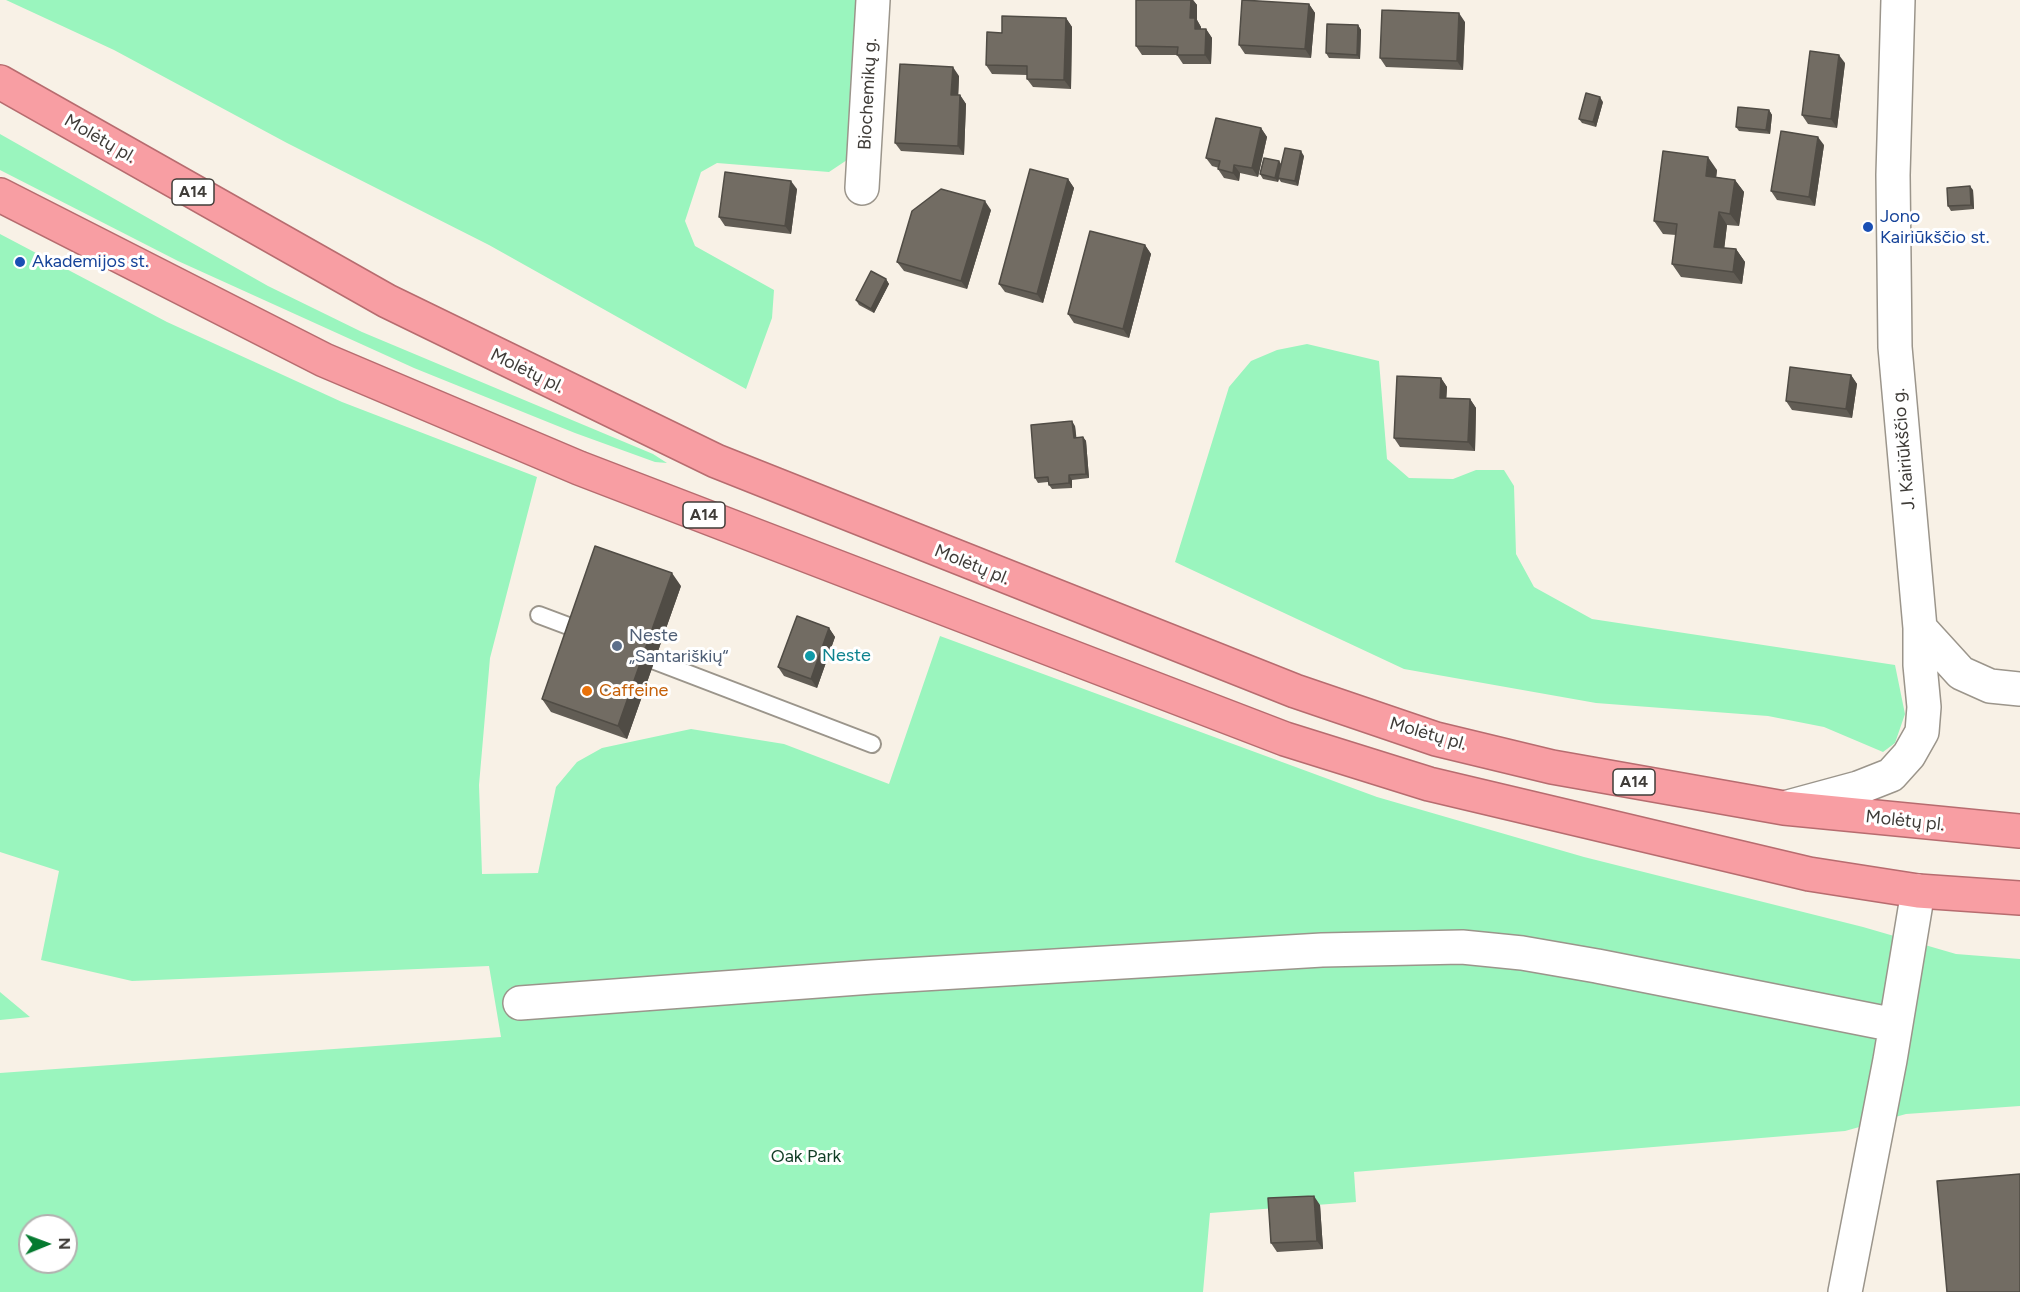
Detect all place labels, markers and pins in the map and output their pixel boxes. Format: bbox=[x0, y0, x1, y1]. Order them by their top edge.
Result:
place label: Jono Kairiūkščio st. bbox=[1880, 206, 1989, 248]
marker: Jono Kairiūkščio st. bbox=[1861, 220, 1875, 234]
place label: Akademijos st. bbox=[32, 251, 149, 273]
marker: Akademijos st. bbox=[13, 255, 27, 269]
place label: Neste „Santariškių“ bbox=[629, 625, 728, 668]
marker: Neste „Santariškių“ bbox=[610, 639, 624, 653]
place label: Neste bbox=[822, 645, 871, 667]
marker: Neste bbox=[803, 649, 817, 663]
place label: Caffeine bbox=[599, 680, 668, 702]
marker: Caffeine bbox=[580, 684, 594, 698]

